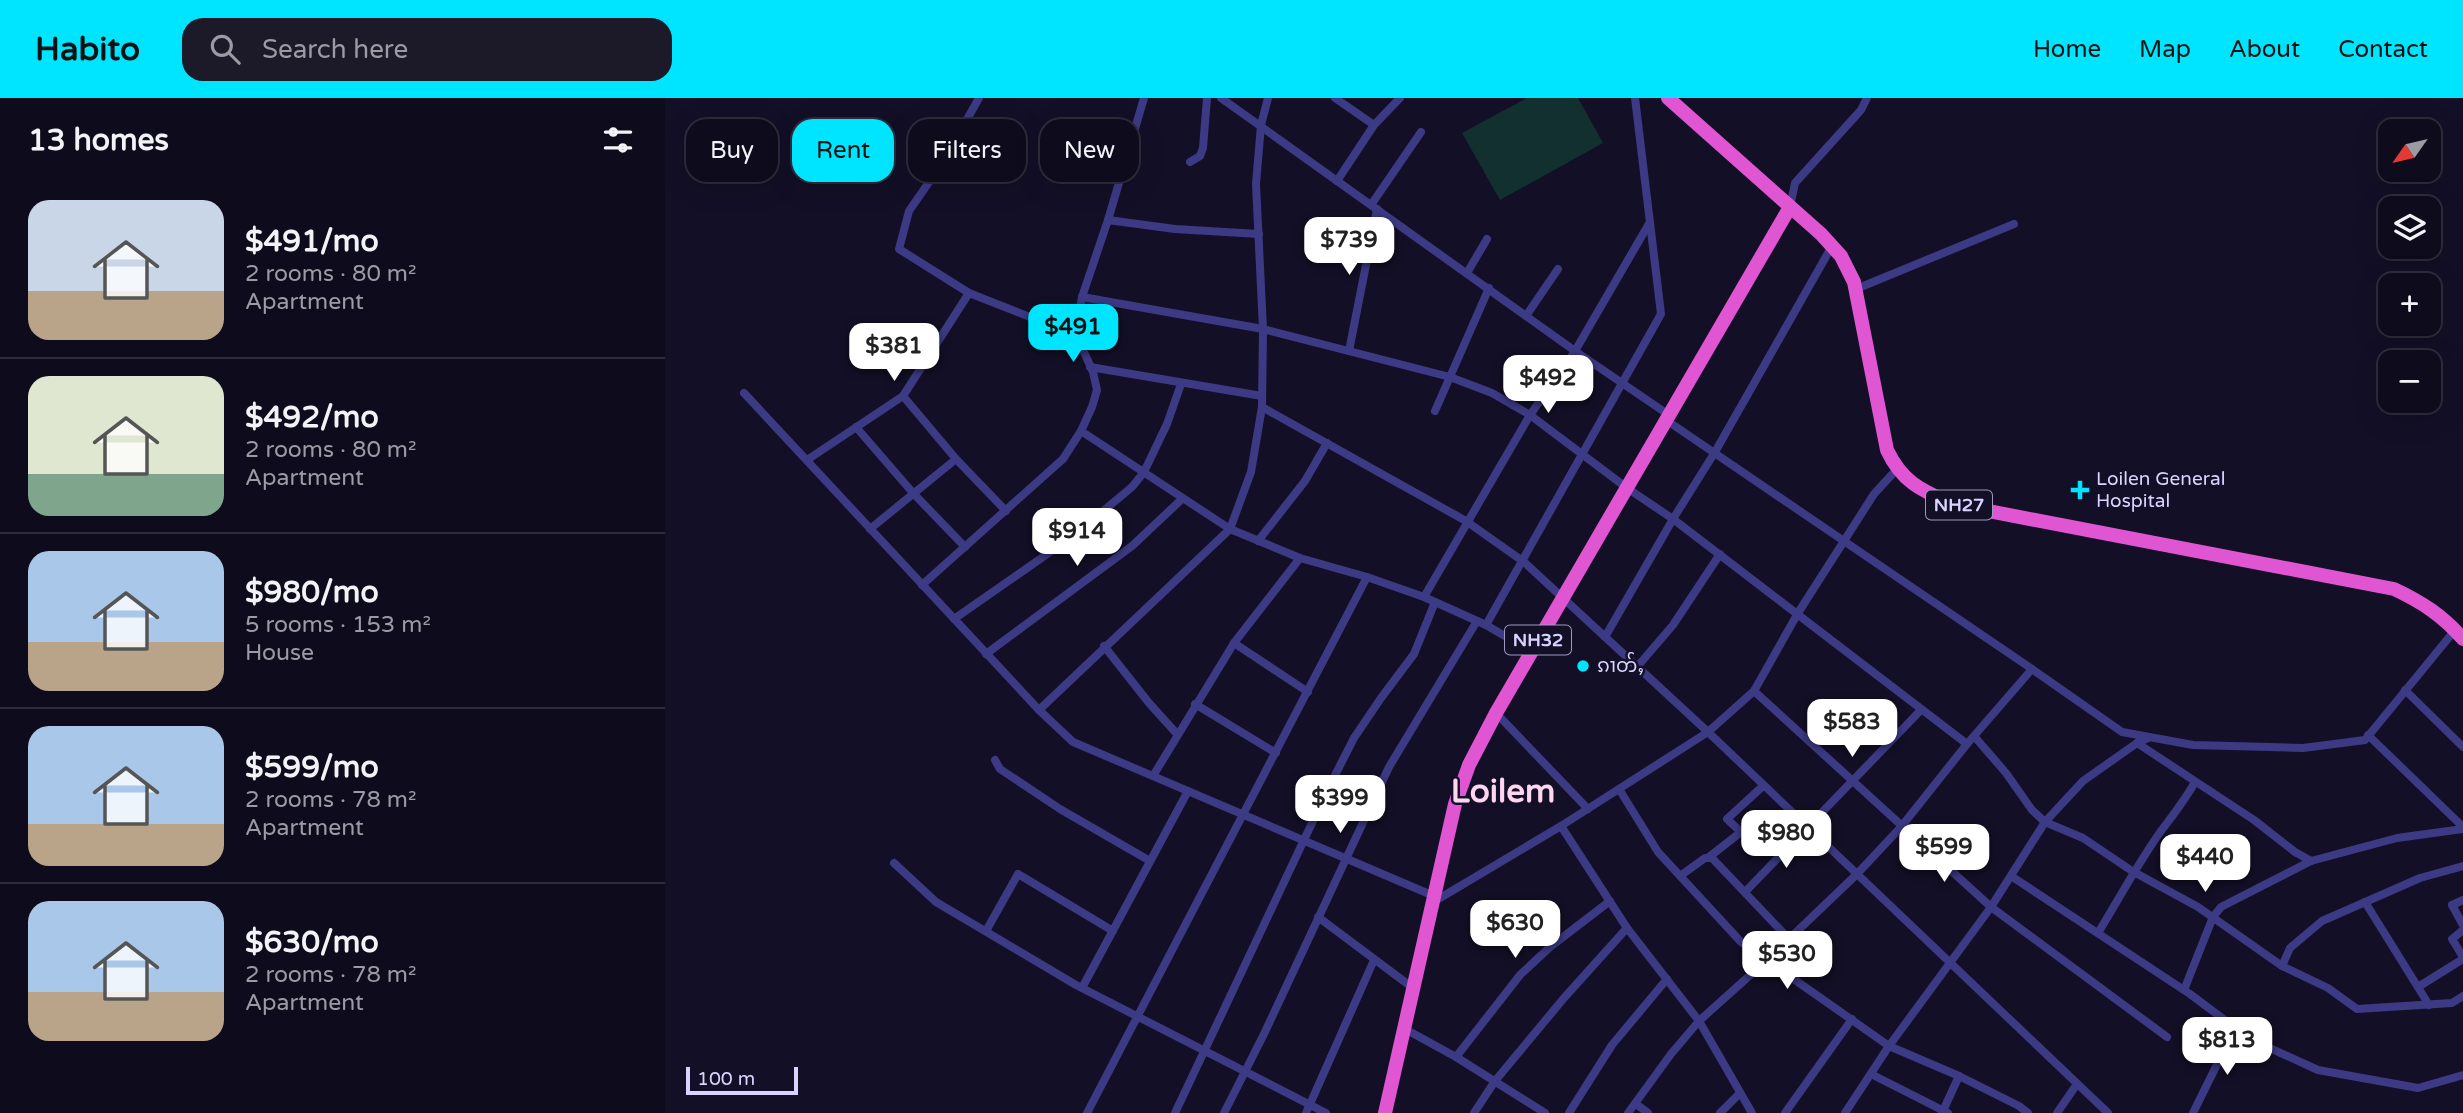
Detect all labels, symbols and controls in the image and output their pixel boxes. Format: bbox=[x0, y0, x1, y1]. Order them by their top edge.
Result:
search box bbox=[182, 18, 672, 81]
text: Habito bbox=[35, 30, 140, 69]
icon: search bbox=[206, 30, 244, 68]
text: Search here bbox=[262, 34, 408, 65]
text: Home bbox=[2033, 35, 2101, 64]
text: Map bbox=[2139, 35, 2191, 64]
text: About bbox=[2229, 35, 2300, 64]
text: Contact bbox=[2338, 35, 2428, 64]
chip: Buy bbox=[686, 119, 778, 182]
chip: Rent bbox=[792, 119, 894, 182]
chip: Filters bbox=[908, 119, 1026, 182]
chip: New bbox=[1040, 119, 1139, 182]
north arrow bbox=[2378, 119, 2441, 182]
map controls bbox=[2378, 119, 2441, 413]
icon: filters bbox=[599, 121, 637, 159]
text: 13 homes bbox=[28, 122, 169, 159]
button: layers bbox=[2378, 196, 2441, 259]
pin: $739 bbox=[1308, 218, 1390, 277]
text: $491/mo bbox=[245, 223, 379, 260]
text: $739 bbox=[1320, 226, 1378, 254]
icon: home bbox=[84, 228, 168, 312]
text: 2 rooms · 80 m² bbox=[245, 260, 416, 288]
button: + bbox=[2378, 273, 2441, 336]
text: Apartment bbox=[245, 288, 364, 316]
pin: $491 bbox=[1032, 304, 1114, 364]
text: $491 bbox=[1044, 313, 1102, 341]
pin: $381 bbox=[853, 324, 935, 383]
text: $381 bbox=[865, 332, 923, 360]
button: − bbox=[2378, 350, 2441, 413]
pin: $492 bbox=[1507, 356, 1589, 415]
text: $492 bbox=[1519, 364, 1577, 392]
text: $492/mo bbox=[245, 399, 379, 436]
icon: home bbox=[84, 404, 168, 488]
text: 2 rooms · 80 m² bbox=[245, 436, 416, 464]
text: Apartment bbox=[245, 464, 364, 492]
place label: Loilen General Hospital bbox=[2096, 468, 2225, 512]
marker: Loilen General Hospital bbox=[2070, 480, 2090, 500]
road number: NH27 bbox=[1926, 491, 1992, 520]
pin: $914 bbox=[1036, 508, 1118, 568]
text: $914 bbox=[1048, 517, 1106, 545]
text: $980/mo bbox=[245, 574, 379, 611]
icon: home bbox=[84, 579, 168, 663]
text: 5 rooms · 153 m² bbox=[245, 611, 431, 639]
road number: NH32 bbox=[1505, 626, 1571, 654]
text: House bbox=[245, 639, 314, 667]
place label: ၵၢတ်ႇ bbox=[1597, 651, 1644, 677]
marker: ၵၢတ်ႇ bbox=[1575, 658, 1591, 674]
pin: $583 bbox=[1811, 700, 1893, 759]
text: $583 bbox=[1823, 708, 1881, 736]
text: $599/mo bbox=[245, 749, 379, 786]
icon: home bbox=[84, 754, 168, 838]
district label: Loilem bbox=[1451, 772, 1555, 811]
pin: $399 bbox=[1299, 776, 1381, 835]
text: $399 bbox=[1311, 784, 1369, 812]
text: 2 rooms · 78 m² bbox=[245, 786, 416, 814]
pin: $980 bbox=[1745, 810, 1827, 870]
text: Apartment bbox=[245, 814, 364, 842]
text: $980 bbox=[1757, 819, 1815, 847]
pin: $599 bbox=[1903, 824, 1985, 884]
text: $599 bbox=[1915, 833, 1973, 861]
pin: $440 bbox=[2164, 834, 2246, 894]
text: $440 bbox=[2176, 843, 2234, 871]
pin: $630 bbox=[1474, 900, 1556, 960]
text: $630 bbox=[1486, 909, 1544, 937]
text: $630/mo bbox=[245, 924, 379, 961]
icon: home bbox=[84, 929, 168, 1013]
pin: $530 bbox=[1746, 932, 1828, 991]
text: $530 bbox=[1758, 940, 1816, 968]
text: 2 rooms · 78 m² bbox=[245, 961, 416, 989]
text: Apartment bbox=[245, 989, 364, 1017]
pin: $813 bbox=[2186, 1018, 2268, 1077]
text: $813 bbox=[2198, 1026, 2256, 1054]
scale bar bbox=[686, 1064, 798, 1096]
text: 100 m bbox=[697, 1068, 755, 1090]

